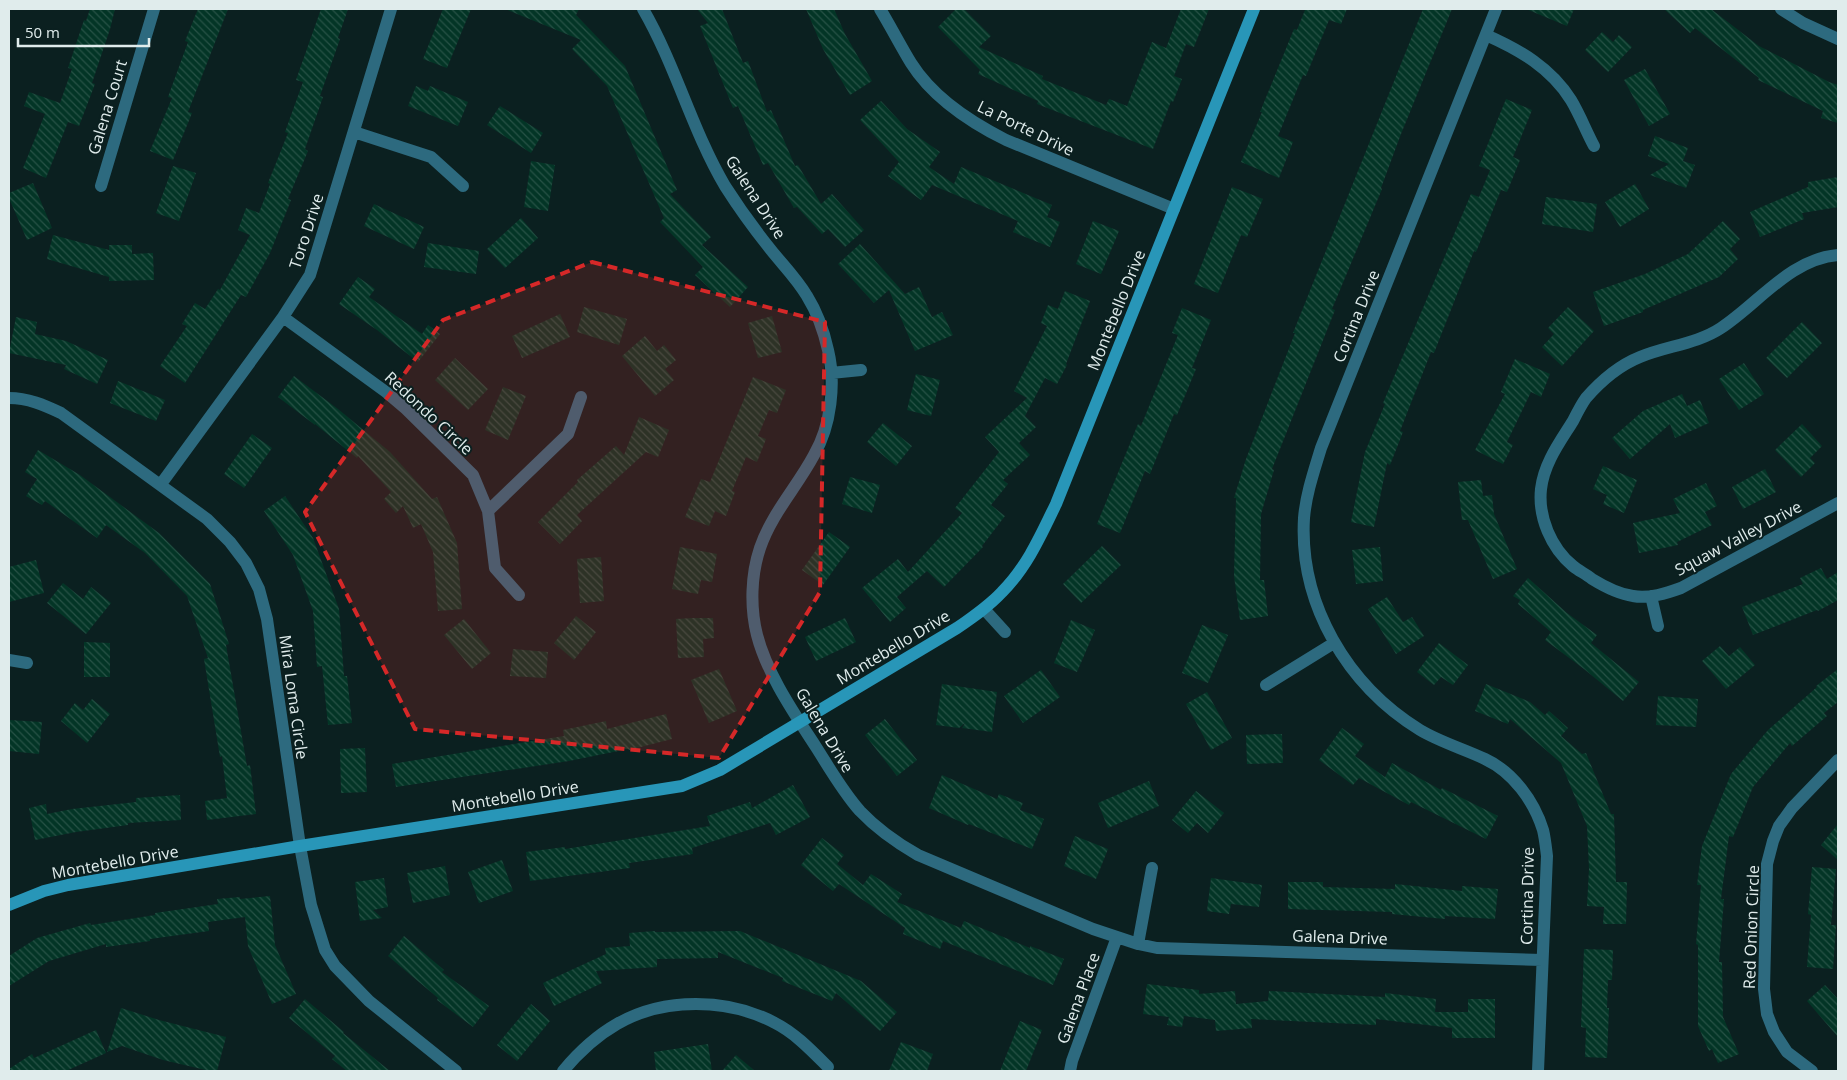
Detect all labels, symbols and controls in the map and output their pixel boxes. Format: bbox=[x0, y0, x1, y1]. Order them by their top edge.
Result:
scale bar bbox=[18, 15, 149, 47]
text: 50 m bbox=[25, 22, 60, 42]
street label: Galena Court bbox=[82, 57, 132, 157]
street label: La Porte Drive bbox=[974, 95, 1078, 161]
street label: Galena Drive bbox=[721, 151, 791, 243]
street label: Toro Drive bbox=[283, 191, 329, 271]
street label: Montebello Drive bbox=[1082, 246, 1150, 374]
street label: Cortina Drive bbox=[1327, 266, 1385, 366]
street label: Redondo Circle bbox=[380, 366, 478, 460]
street label: Squaw Valley Drive bbox=[1671, 495, 1805, 581]
street label: Montebello Drive bbox=[832, 605, 954, 689]
street label: Mira Loma Circle bbox=[274, 633, 314, 761]
street label: Galena Drive bbox=[791, 683, 859, 777]
street label: Montebello Drive bbox=[450, 775, 580, 817]
street label: Montebello Drive bbox=[50, 840, 180, 884]
street label: Cortina Drive bbox=[1515, 847, 1539, 945]
street label: Red Onion Circle bbox=[1738, 865, 1764, 989]
street label: Galena Drive bbox=[1292, 924, 1388, 950]
street label: Galena Place bbox=[1051, 949, 1105, 1047]

